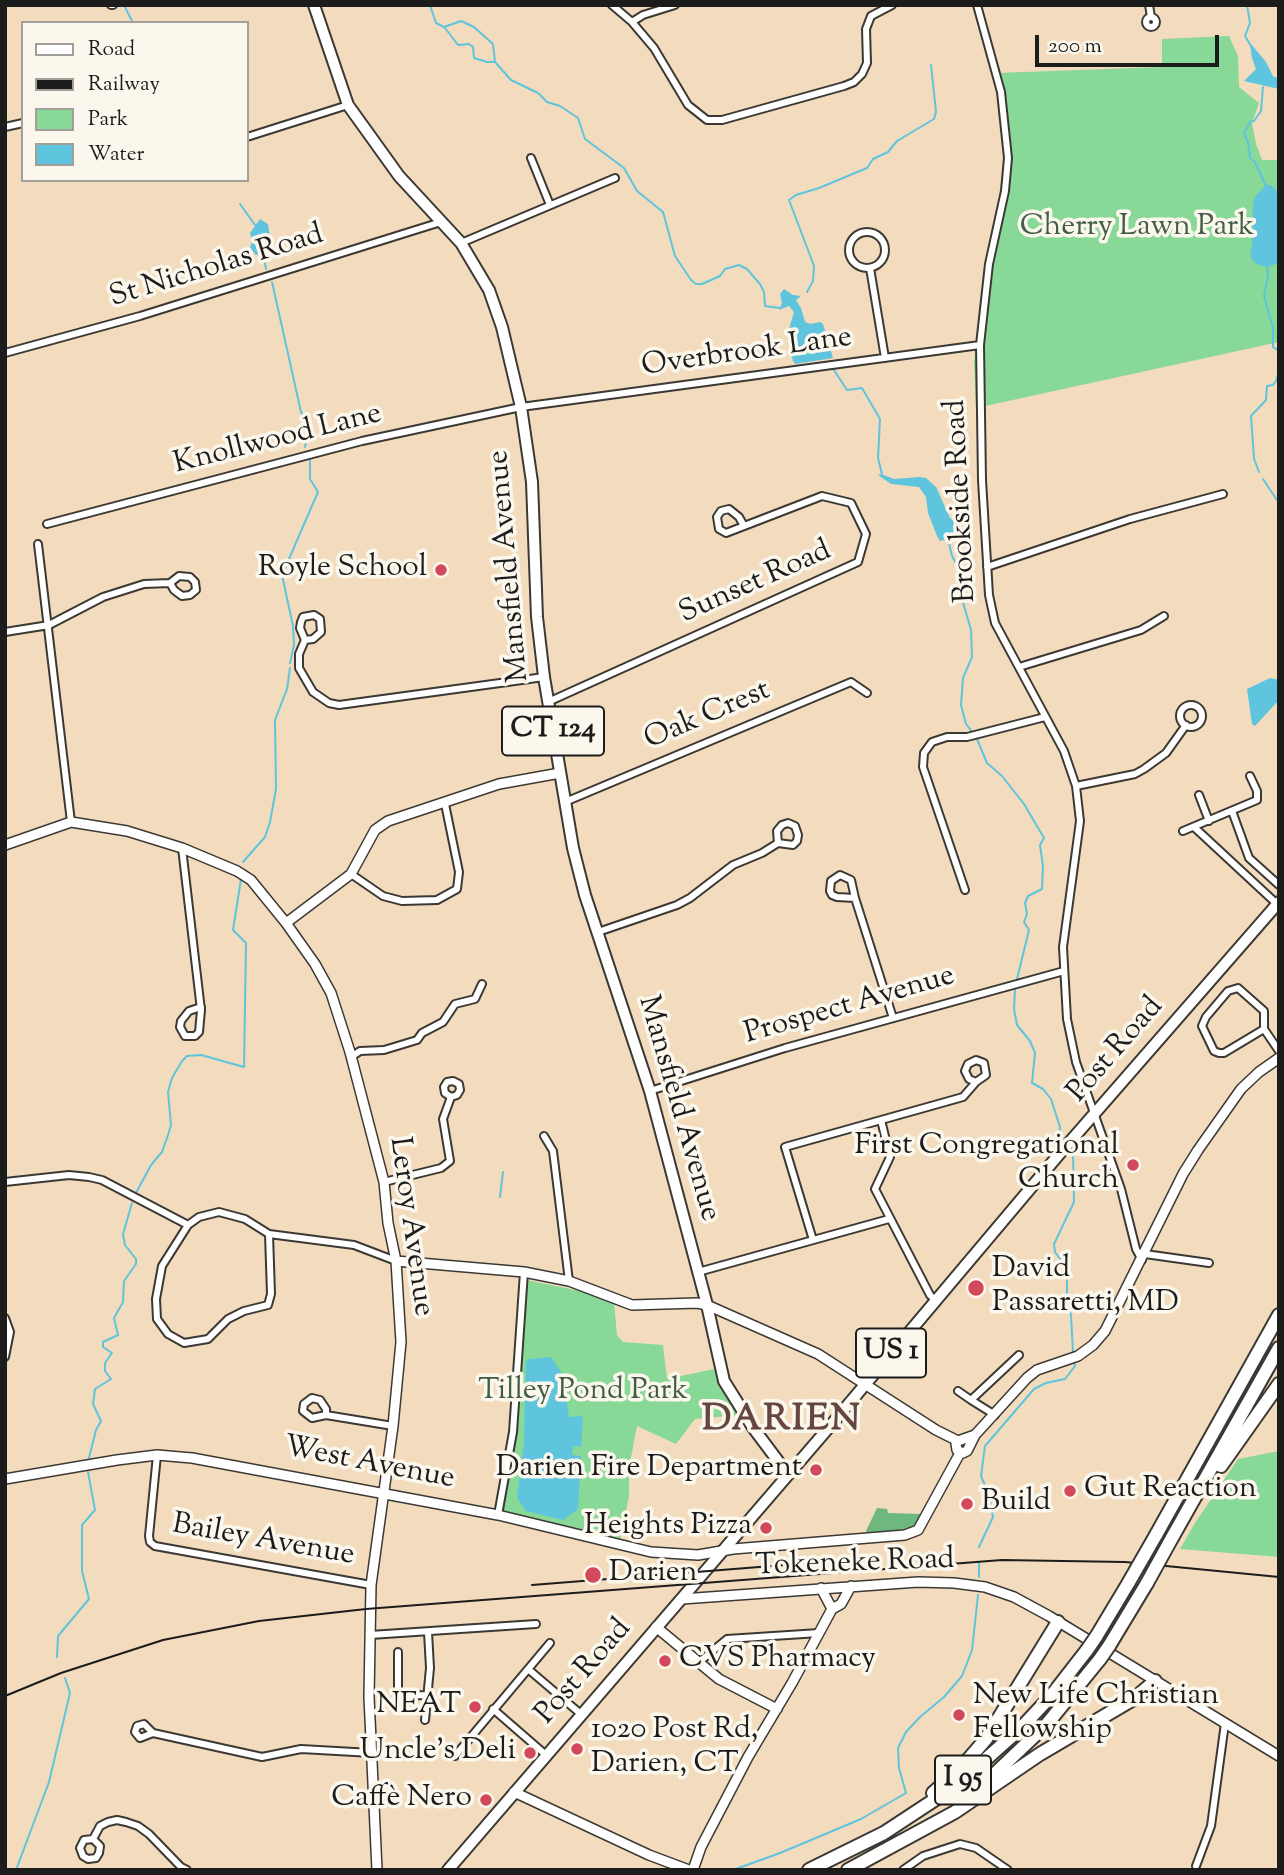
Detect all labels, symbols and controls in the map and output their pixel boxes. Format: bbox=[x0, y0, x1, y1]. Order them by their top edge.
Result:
legend bbox=[21, 21, 248, 182]
scale bar bbox=[1039, 21, 1223, 65]
text: 200 m bbox=[1048, 32, 1102, 62]
text: Road bbox=[88, 35, 135, 65]
text: Railway bbox=[88, 70, 160, 100]
text: Park bbox=[88, 105, 128, 135]
text: Water bbox=[88, 140, 144, 170]
park label: Cherry Lawn Park bbox=[1020, 211, 1254, 247]
street label: St Nicholas Road bbox=[106, 218, 328, 318]
street label: Overbrook Lane bbox=[640, 321, 854, 387]
street label: Knollwood Lane bbox=[170, 398, 386, 484]
street label: Brookside Road bbox=[940, 398, 986, 604]
street label: Mansfield Avenue bbox=[483, 449, 539, 683]
street label: Sunset Road bbox=[674, 534, 838, 634]
place label: Royle School bbox=[258, 552, 427, 588]
marker: Royle School bbox=[433, 562, 449, 578]
street label: Oak Crest bbox=[640, 674, 776, 760]
road number: CT 124 bbox=[502, 706, 604, 756]
street label: Prospect Avenue bbox=[741, 960, 959, 1054]
street label: Post Road bbox=[1061, 991, 1173, 1111]
street label: Mansfield Avenue bbox=[628, 992, 726, 1226]
place label: First Congregational Church bbox=[855, 1130, 1119, 1200]
street label: Leroy Avenue bbox=[379, 1135, 439, 1319]
marker: First Congregational Church bbox=[1125, 1157, 1141, 1173]
place label: David Passaretti, MD bbox=[992, 1253, 1179, 1324]
marker: David Passaretti, MD bbox=[966, 1278, 986, 1298]
road number: US 1 bbox=[856, 1328, 926, 1378]
park label: Tilley Pond Park bbox=[478, 1375, 688, 1411]
district label: DARIEN bbox=[703, 1401, 861, 1445]
street label: West Avenue bbox=[281, 1431, 457, 1499]
place label: Darien Fire Department bbox=[496, 1452, 802, 1488]
marker: Darien Fire Department bbox=[808, 1462, 824, 1478]
place label: Gut Reaction bbox=[1084, 1473, 1257, 1509]
marker: Gut Reaction bbox=[1062, 1483, 1078, 1499]
place label: Build bbox=[981, 1486, 1051, 1522]
marker: Build bbox=[959, 1496, 975, 1512]
street label: Bailey Avenue bbox=[169, 1508, 357, 1576]
place label: Heights Pizza bbox=[584, 1510, 752, 1546]
marker: Heights Pizza bbox=[758, 1520, 774, 1536]
street label: Tokeneke Road bbox=[755, 1544, 955, 1586]
place label: Darien bbox=[609, 1557, 697, 1593]
marker: Darien bbox=[583, 1565, 603, 1585]
street label: Post Road bbox=[529, 1613, 641, 1733]
place label: CVS Pharmacy bbox=[679, 1643, 876, 1679]
marker: CVS Pharmacy bbox=[657, 1653, 673, 1669]
place label: New Life Christian Fellowship bbox=[973, 1680, 1219, 1750]
place label: NEAT bbox=[376, 1689, 461, 1725]
marker: NEAT bbox=[467, 1699, 483, 1715]
marker: New Life Christian Fellowship bbox=[951, 1707, 967, 1723]
place label: 1020 Post Rd, Darien, CT bbox=[591, 1714, 758, 1784]
place label: Uncle’s Deli bbox=[359, 1735, 516, 1771]
marker: 1020 Post Rd, Darien, CT bbox=[569, 1741, 585, 1757]
marker: Uncle’s Deli bbox=[522, 1745, 538, 1761]
road number: I 95 bbox=[935, 1756, 991, 1804]
place label: Caffè Nero bbox=[331, 1782, 472, 1818]
marker: Caffè Nero bbox=[478, 1792, 494, 1808]

